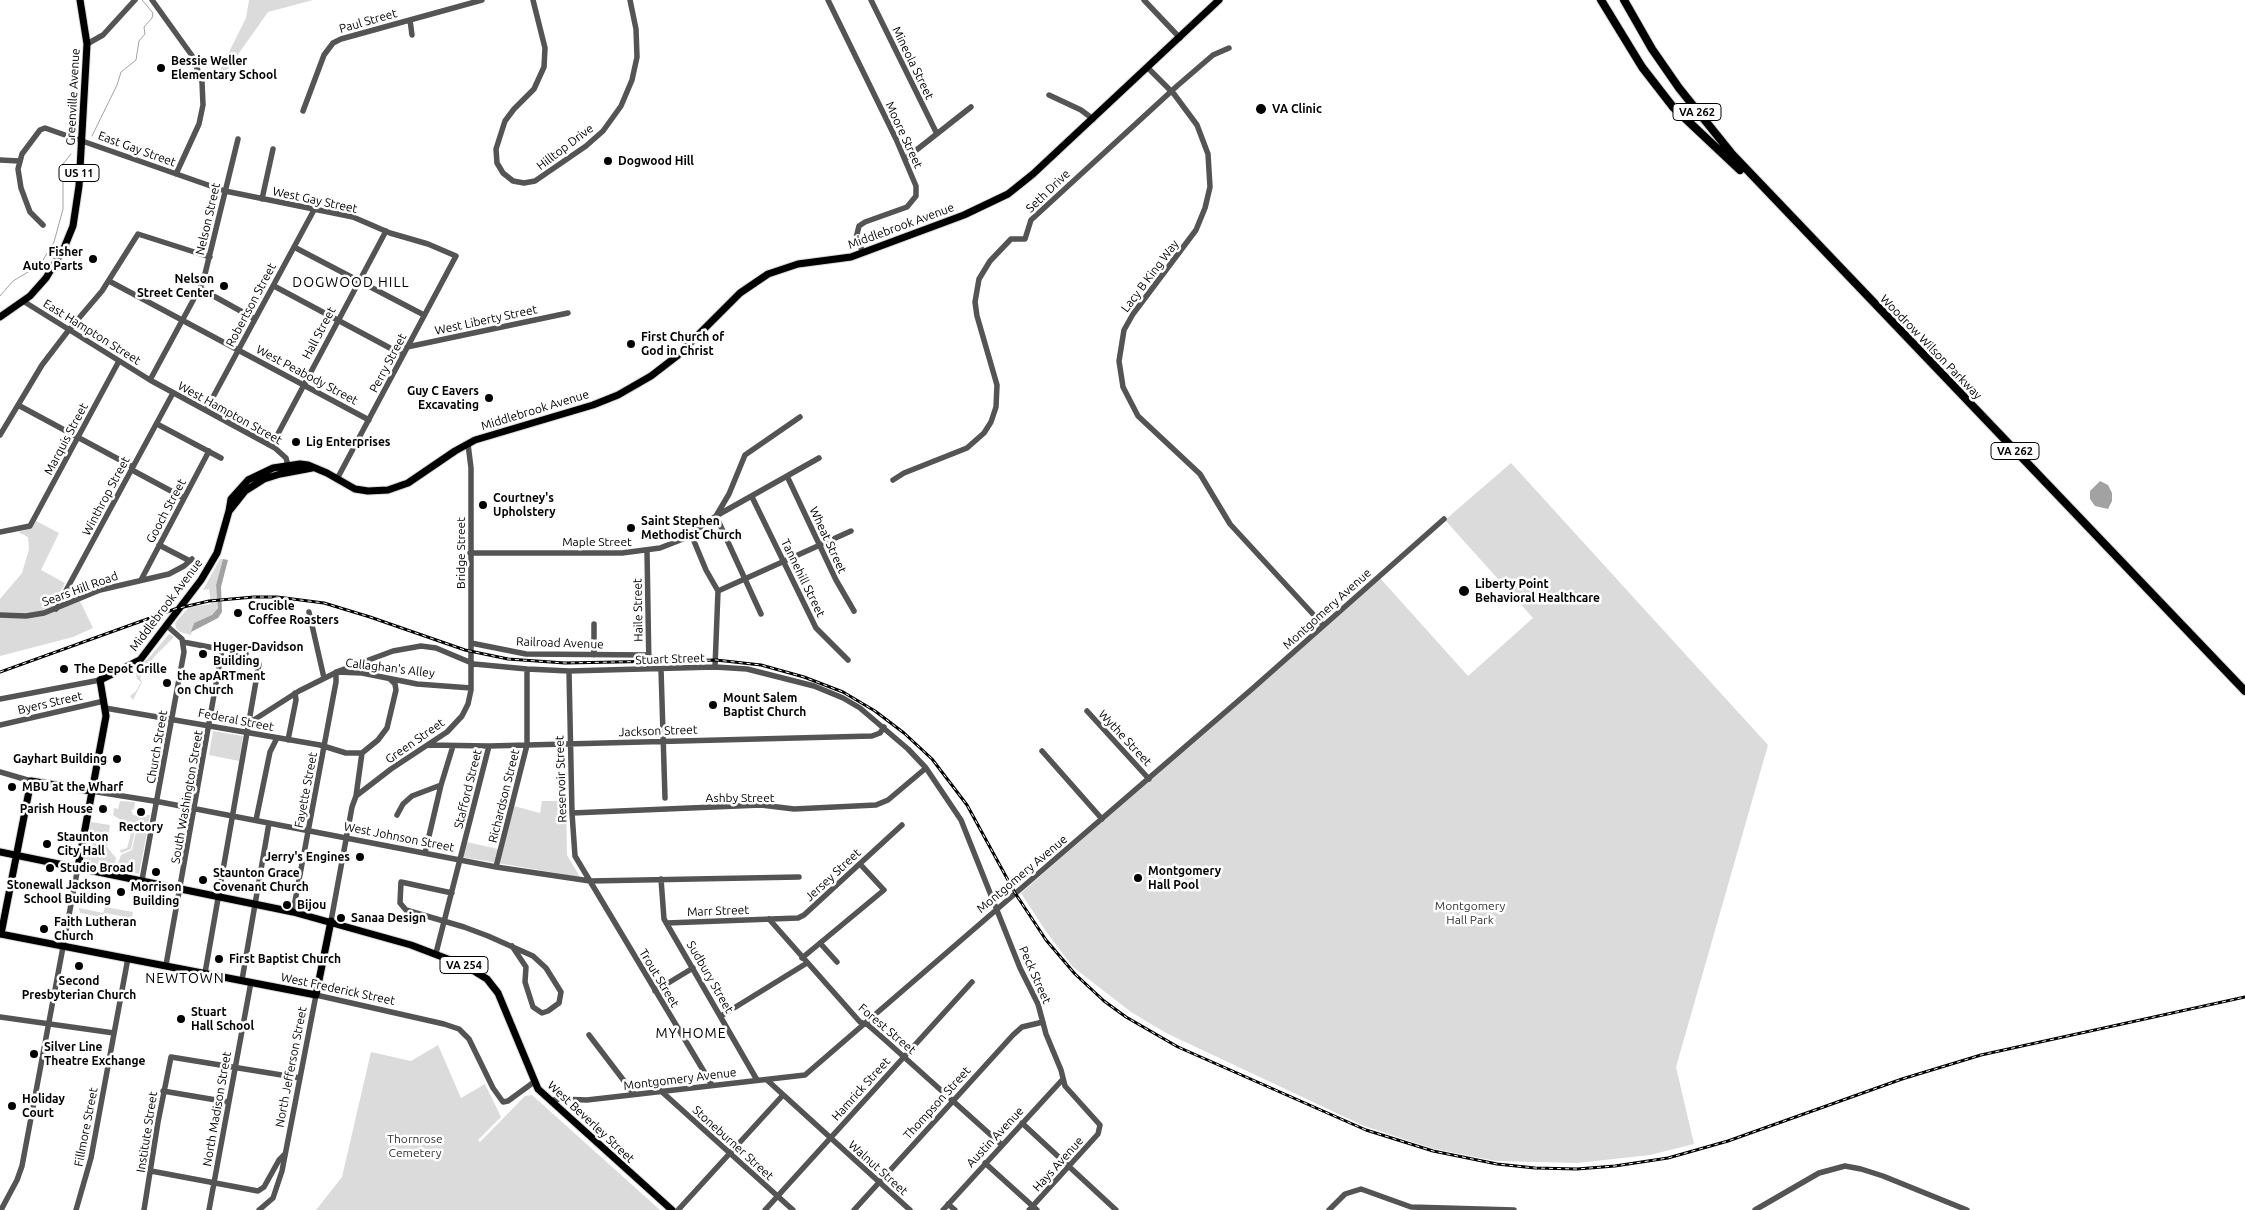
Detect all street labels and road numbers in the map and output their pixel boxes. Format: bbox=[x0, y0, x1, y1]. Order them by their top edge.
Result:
street label: Paul Street bbox=[337, 6, 399, 36]
street label: Mineola Street bbox=[889, 24, 937, 102]
street label: Greenville Avenue bbox=[63, 48, 83, 146]
street label: Moore Street bbox=[882, 99, 926, 171]
road number: VA 262 bbox=[1673, 104, 1721, 120]
street label: Hilltop Drive bbox=[534, 121, 596, 173]
street label: East Gay Street bbox=[96, 128, 178, 170]
road number: US 11 bbox=[59, 164, 99, 182]
street label: Seth Drive bbox=[1023, 167, 1073, 215]
street label: Nelson Street bbox=[193, 181, 223, 257]
street label: West Gay Street bbox=[271, 184, 359, 216]
street label: Middlebrook Avenue bbox=[846, 200, 956, 252]
street label: Lacy B King Way bbox=[1118, 237, 1182, 315]
street label: Robertson Street bbox=[223, 261, 279, 349]
street label: Woodrow Wilson Parkway bbox=[1877, 292, 1985, 402]
street label: East Hampton Street bbox=[41, 296, 143, 368]
street label: West Liberty Street bbox=[434, 302, 538, 338]
street label: Hall Street bbox=[299, 304, 339, 362]
street label: Perry Street bbox=[366, 331, 410, 395]
street label: West Peabody Street bbox=[254, 342, 360, 408]
street label: West Hampton Street bbox=[175, 378, 285, 448]
street label: Middlebrook Avenue bbox=[479, 387, 591, 433]
street label: Marquis Street bbox=[41, 401, 91, 477]
road number: VA 262 bbox=[1991, 442, 2039, 460]
street label: Winthrop Street bbox=[79, 454, 133, 538]
street label: Gooch Street bbox=[143, 476, 189, 546]
street label: Wheat Street bbox=[806, 504, 850, 576]
street label: Bridge Street bbox=[454, 517, 468, 589]
street label: Maple Street bbox=[562, 535, 632, 549]
street label: Tannehill Street bbox=[778, 537, 828, 619]
street label: Middlebrook Avenue bbox=[127, 556, 205, 654]
street label: Montgomery Avenue bbox=[1280, 566, 1374, 652]
street label: Sears Hill Road bbox=[40, 569, 120, 609]
street label: Haile Street bbox=[630, 578, 646, 642]
street label: Railroad Avenue bbox=[516, 634, 604, 652]
street label: Stuart Street bbox=[635, 651, 705, 667]
street label: Callaghan's Alley bbox=[345, 655, 435, 681]
street label: Byers Street bbox=[16, 689, 84, 717]
street label: Federal Street bbox=[197, 706, 275, 734]
street label: Wythe Street bbox=[1095, 707, 1155, 769]
street label: Church Street bbox=[143, 709, 171, 785]
street label: Green Street bbox=[383, 715, 447, 767]
street label: Jackson Street bbox=[618, 722, 698, 740]
street label: South Washington Street bbox=[168, 729, 206, 865]
street label: Reservoir Street bbox=[552, 735, 570, 823]
street label: Stafford Street bbox=[451, 748, 485, 830]
street label: Richardson Street bbox=[485, 748, 523, 844]
street label: Fayette Street bbox=[292, 751, 320, 829]
street label: Ashby Street bbox=[705, 791, 775, 805]
street label: West Johnson Street bbox=[343, 819, 455, 855]
street label: Montgomery Avenue bbox=[974, 832, 1070, 916]
street label: Jersey Street bbox=[802, 846, 864, 904]
street label: Marr Street bbox=[687, 903, 749, 919]
street label: Sudbury Street bbox=[684, 938, 736, 1016]
street label: Peck Street bbox=[1016, 944, 1054, 1006]
street label: Trout Street bbox=[636, 946, 682, 1010]
road number: VA 254 bbox=[440, 956, 488, 974]
street label: West Frederick Street bbox=[280, 970, 396, 1008]
street label: Forest Street bbox=[855, 1001, 919, 1057]
street label: North Jefferson Street bbox=[272, 1005, 310, 1129]
street label: North Madison Street bbox=[200, 1050, 234, 1168]
street label: Hamrick Street bbox=[829, 1054, 893, 1124]
street label: Thompson Street bbox=[900, 1064, 974, 1142]
street label: Montgomery Avenue bbox=[623, 1065, 737, 1093]
street label: West Beverley Street bbox=[545, 1078, 637, 1166]
street label: Fillmore Street bbox=[71, 1086, 101, 1168]
street label: Institute Street bbox=[133, 1090, 161, 1174]
street label: Stoneburner Street bbox=[689, 1103, 777, 1183]
street label: Austin Avenue bbox=[963, 1104, 1027, 1170]
street label: Hays Avenue bbox=[1030, 1134, 1086, 1194]
street label: Walnut Street bbox=[845, 1138, 911, 1198]

